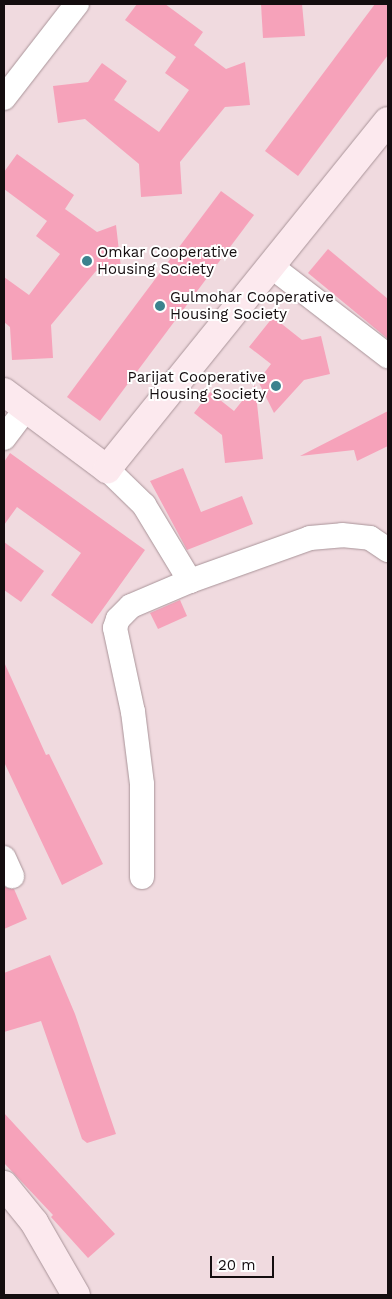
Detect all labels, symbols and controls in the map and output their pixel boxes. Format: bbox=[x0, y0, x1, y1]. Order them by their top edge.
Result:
place label: Omkar Cooperative Housing Society bbox=[97, 243, 238, 278]
marker: Omkar Cooperative Housing Society bbox=[81, 255, 93, 267]
place label: Gulmohar Cooperative Housing Society bbox=[170, 288, 334, 323]
marker: Gulmohar Cooperative Housing Society bbox=[154, 300, 166, 312]
place label: Parijat Cooperative Housing Society bbox=[127, 368, 266, 403]
marker: Parijat Cooperative Housing Society bbox=[270, 380, 282, 392]
scale bar bbox=[212, 1246, 276, 1278]
text: 20 m bbox=[218, 1256, 256, 1274]

